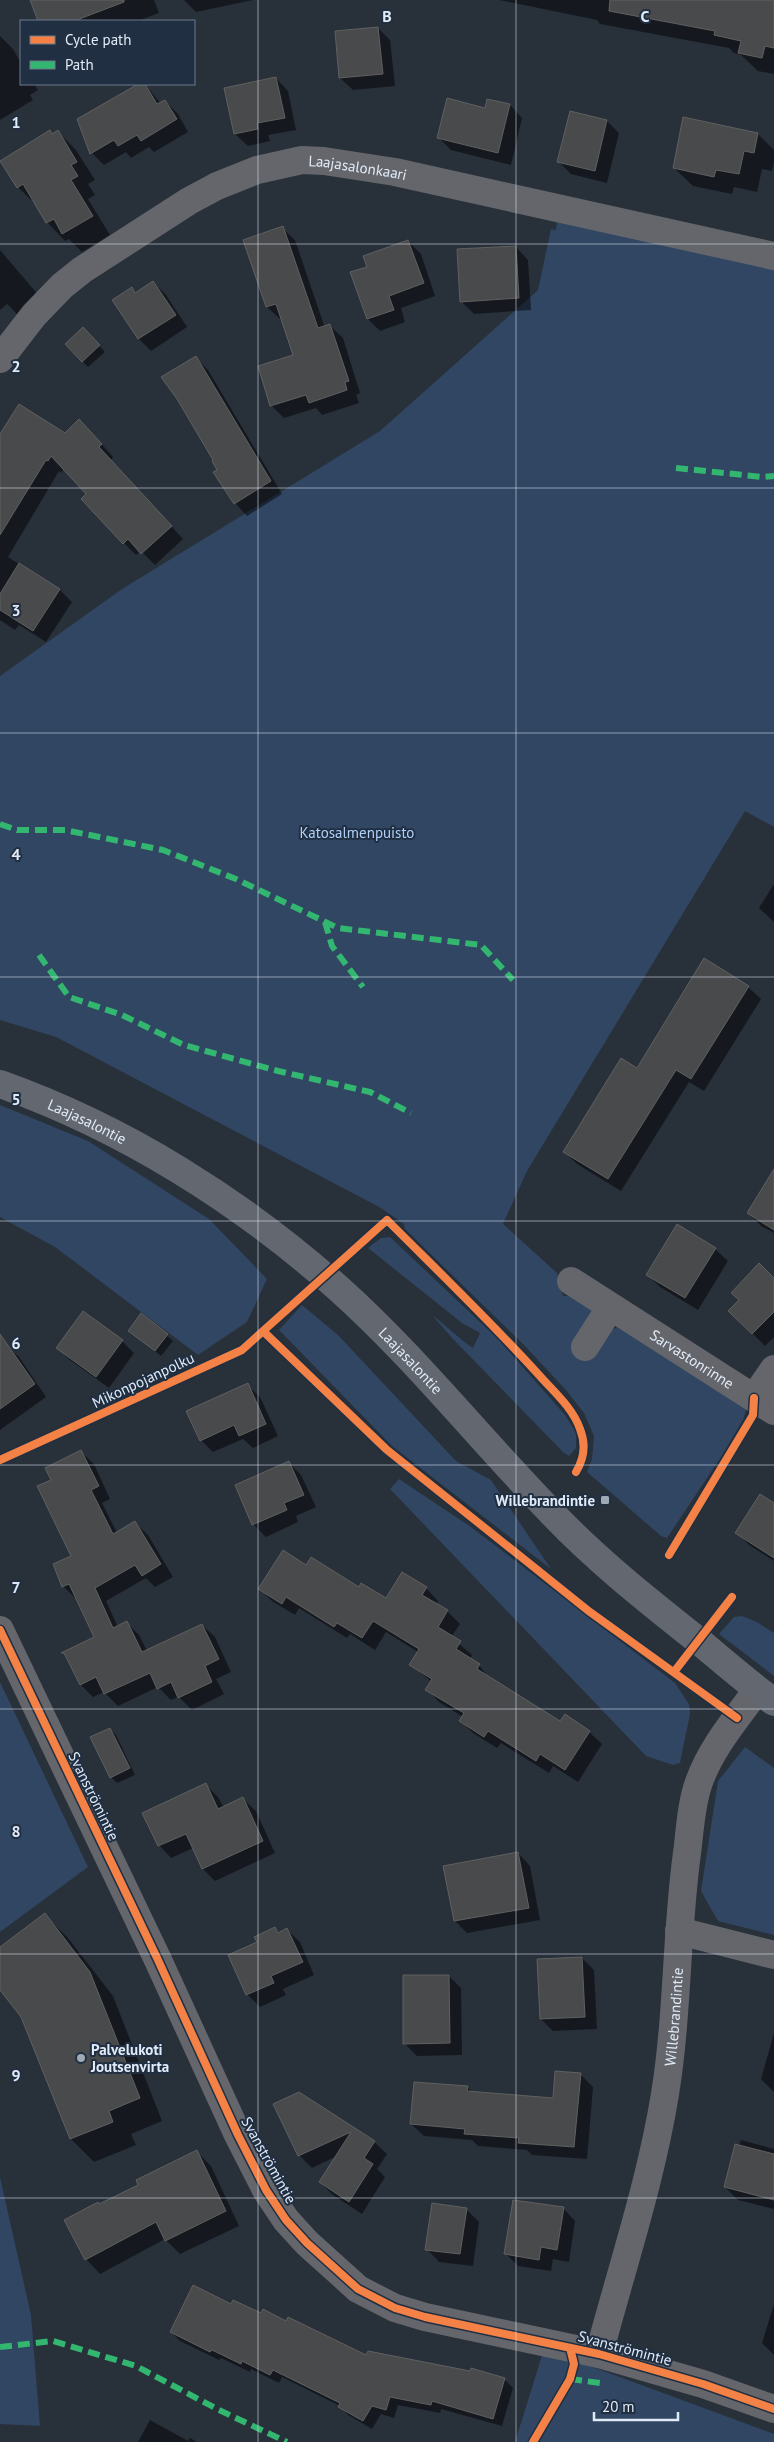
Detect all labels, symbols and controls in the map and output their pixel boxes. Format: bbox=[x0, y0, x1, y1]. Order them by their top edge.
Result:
text: B bbox=[382, 6, 392, 26]
text: C bbox=[641, 6, 650, 26]
legend bbox=[20, 20, 195, 85]
text: Cycle path bbox=[65, 30, 131, 49]
text: Path bbox=[65, 55, 94, 74]
text: 1 bbox=[11, 112, 21, 132]
street label: Laajasalonkaari bbox=[308, 151, 409, 184]
text: 2 bbox=[11, 356, 21, 376]
text: 3 bbox=[11, 600, 21, 620]
park label: Katosalmenpuisto bbox=[300, 823, 414, 842]
text: 4 bbox=[11, 844, 21, 864]
text: 5 bbox=[11, 1089, 21, 1109]
street label: Laajasalontie bbox=[45, 1094, 130, 1148]
street label: Laajasalontie bbox=[375, 1323, 447, 1398]
street label: Sarvastonrinne bbox=[647, 1325, 738, 1393]
text: 6 bbox=[11, 1333, 21, 1353]
street label: Mikonpojanpolku bbox=[89, 1348, 197, 1412]
place label: Willebrandintie bbox=[495, 1491, 595, 1510]
marker: Willebrandintie bbox=[599, 1494, 611, 1506]
text: 7 bbox=[11, 1577, 21, 1597]
street label: Svanströmintie bbox=[64, 1748, 124, 1844]
text: 8 bbox=[11, 1821, 21, 1841]
street label: Willebrandintie bbox=[660, 1967, 687, 2067]
place label: Palvelukoti Joutsenvirta bbox=[90, 2040, 169, 2076]
marker: Palvelukoti Joutsenvirta bbox=[75, 2052, 87, 2064]
text: 9 bbox=[11, 2065, 21, 2085]
street label: Svanströmintie bbox=[237, 2113, 301, 2207]
street label: Svanströmintie bbox=[576, 2326, 674, 2370]
scale bar bbox=[594, 2390, 678, 2422]
text: 20 m bbox=[602, 2397, 635, 2416]

